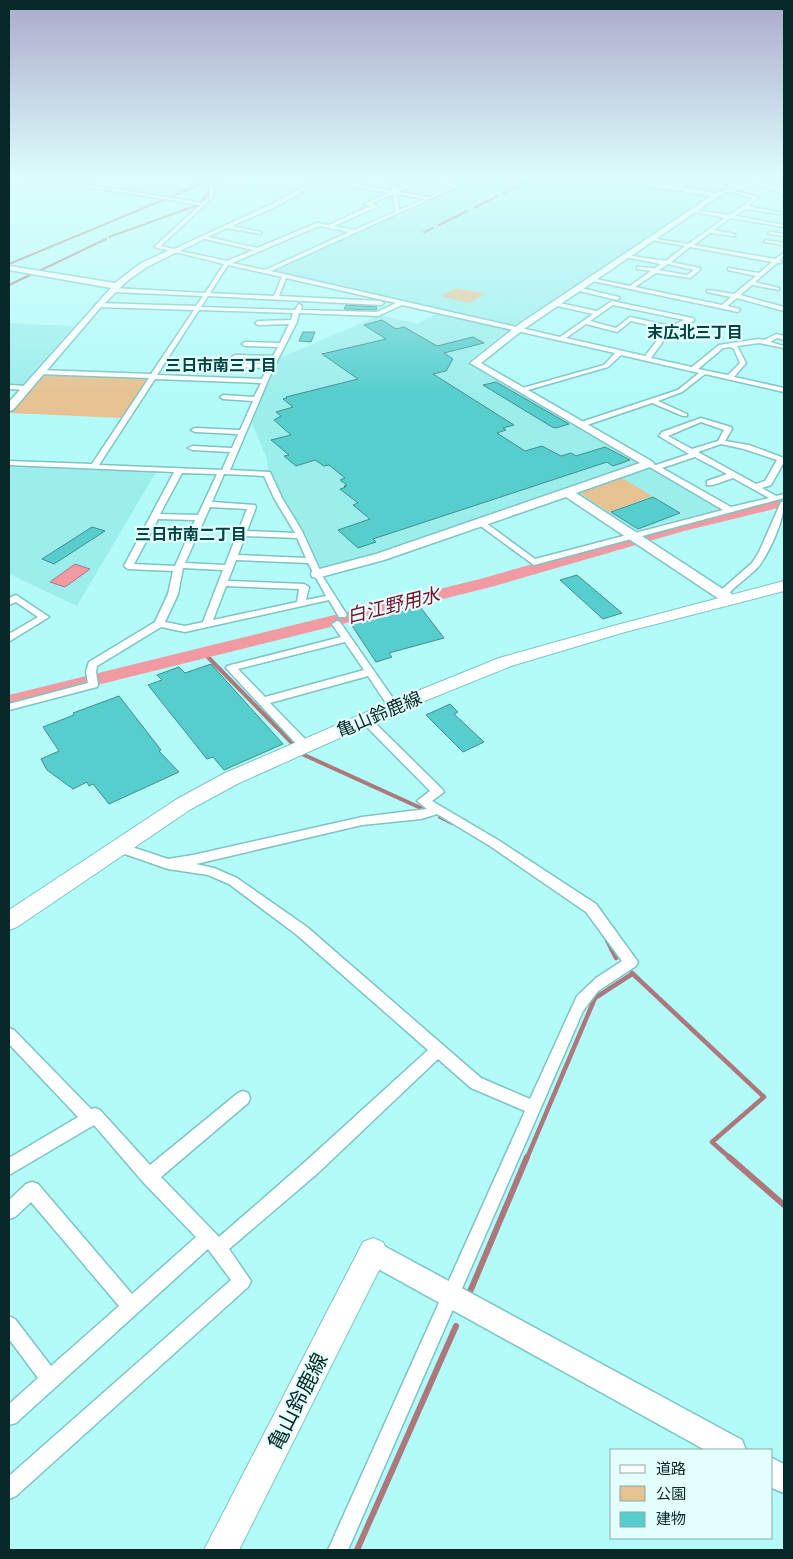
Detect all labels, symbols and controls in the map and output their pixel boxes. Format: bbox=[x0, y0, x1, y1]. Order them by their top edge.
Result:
district label: 末広北三丁目 bbox=[647, 322, 743, 342]
district label: 三日市南三丁目 bbox=[165, 355, 277, 375]
district label: 三日市南二丁目 bbox=[135, 524, 247, 544]
water label: 白江野用水 bbox=[344, 581, 444, 628]
street label: 亀山鈴鹿線 bbox=[333, 686, 425, 742]
street label: 亀山鈴鹿線 bbox=[262, 1348, 332, 1454]
legend bbox=[610, 1449, 773, 1539]
text: 道路 bbox=[656, 1459, 686, 1478]
text: 公園 bbox=[656, 1484, 686, 1503]
text: 建物 bbox=[656, 1509, 686, 1528]

